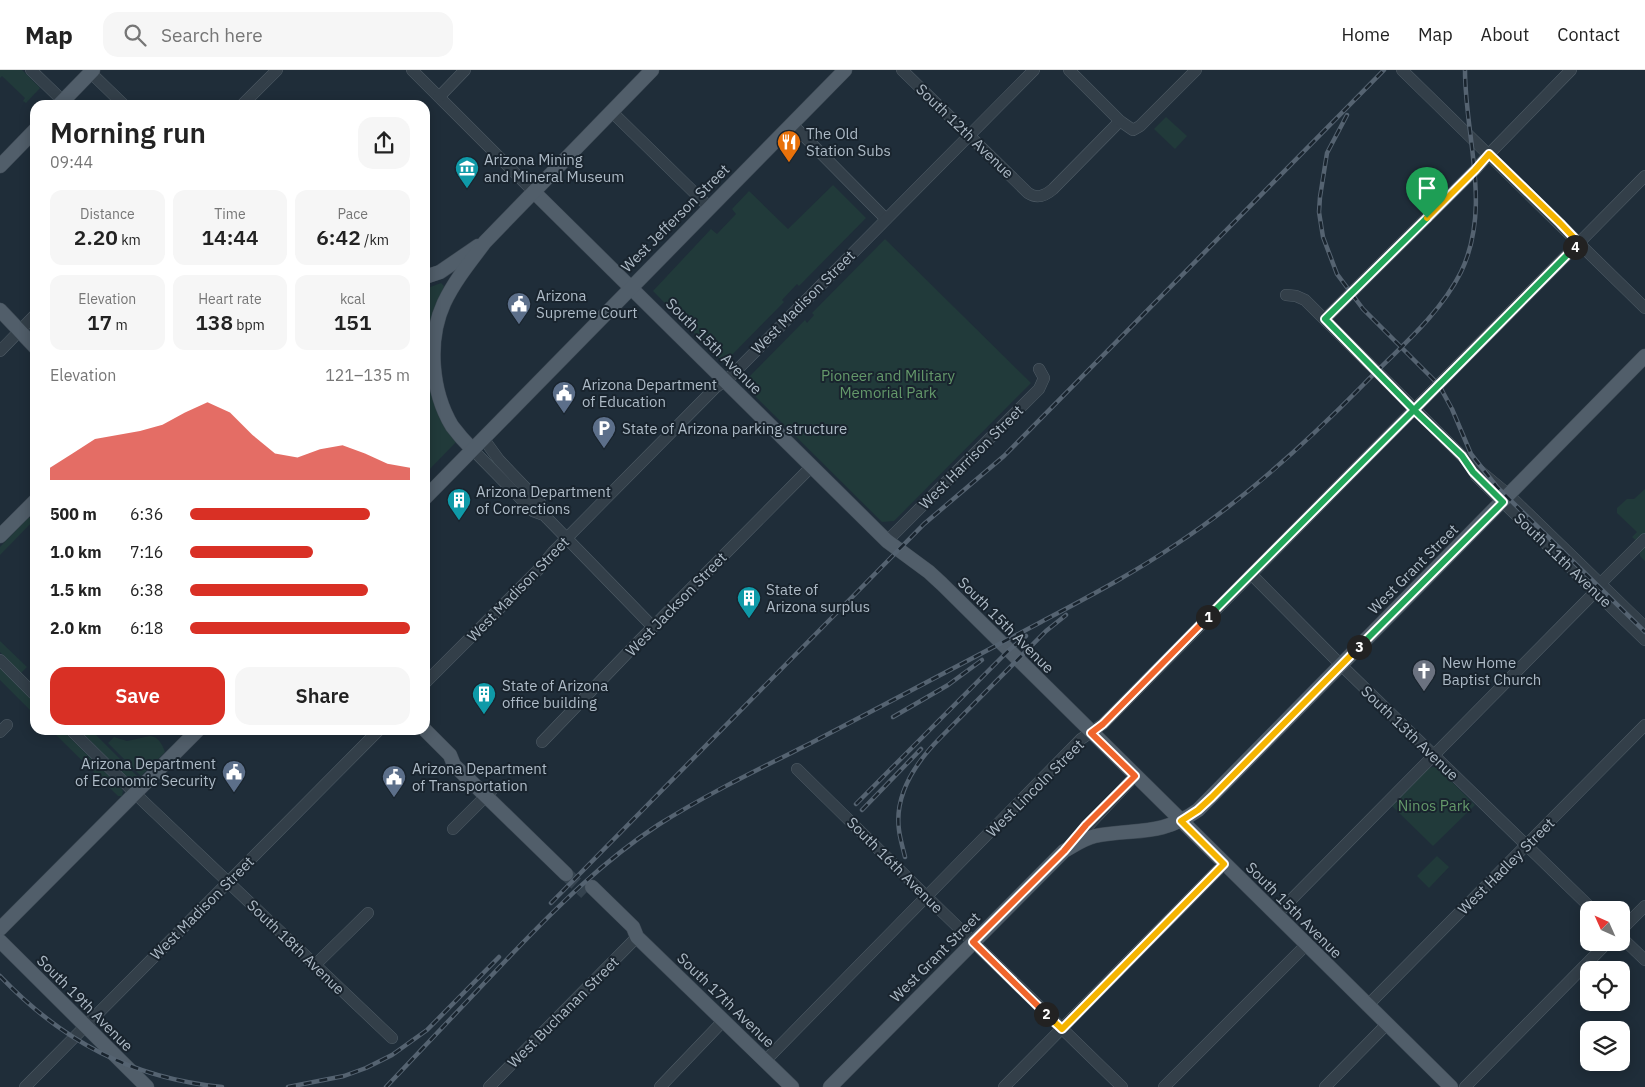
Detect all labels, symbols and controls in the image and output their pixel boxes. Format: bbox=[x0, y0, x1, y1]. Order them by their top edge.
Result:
search box bbox=[103, 12, 453, 57]
text: Map bbox=[25, 19, 73, 51]
icon: search bbox=[121, 21, 149, 49]
text: Search here bbox=[161, 23, 263, 47]
text: Home bbox=[1342, 23, 1390, 46]
text: Map bbox=[1418, 23, 1453, 46]
text: About bbox=[1481, 23, 1529, 46]
text: Contact bbox=[1557, 23, 1620, 46]
street label: South 12th Avenue bbox=[912, 80, 1018, 182]
text: Morning run bbox=[50, 114, 206, 151]
button: share bbox=[358, 117, 410, 169]
place label: The Old Station Subs bbox=[806, 124, 891, 160]
restaurant icon: The Old Station Subs bbox=[776, 129, 802, 163]
place label: Arizona Mining and Mineral Museum bbox=[484, 150, 624, 186]
text: 09:44 bbox=[50, 152, 93, 172]
museum icon: Arizona Mining and Mineral Museum bbox=[454, 155, 480, 189]
street label: West Jefferson Street bbox=[617, 160, 733, 276]
pin bbox=[1406, 167, 1448, 218]
icon: arrive bbox=[1413, 174, 1441, 202]
text: Distance bbox=[80, 205, 135, 223]
text: Time bbox=[214, 205, 246, 223]
text: Pace bbox=[337, 205, 368, 223]
text: 2.20 bbox=[74, 223, 118, 251]
text: 14:44 bbox=[201, 223, 259, 251]
text: 6:42 bbox=[316, 223, 361, 251]
text: km bbox=[118, 231, 141, 249]
text: /km bbox=[361, 231, 389, 249]
pin: 4 bbox=[1562, 234, 1588, 260]
text: 4 bbox=[1571, 238, 1580, 256]
street label: West Madison Street bbox=[747, 246, 859, 358]
place label: Arizona Supreme Court bbox=[536, 286, 638, 322]
text: Elevation bbox=[78, 290, 136, 308]
text: Heart rate bbox=[198, 290, 262, 308]
text: kcal bbox=[340, 290, 365, 308]
public building icon: Arizona Supreme Court bbox=[506, 291, 532, 325]
street label: South 15th Avenue bbox=[662, 294, 766, 398]
text: 17 bbox=[87, 308, 112, 336]
text: 138 bbox=[195, 308, 233, 336]
text: 151 bbox=[334, 308, 372, 336]
text: m bbox=[112, 316, 128, 334]
text: bpm bbox=[233, 316, 265, 334]
text: Elevation bbox=[50, 365, 116, 385]
text: 121–135 m bbox=[325, 365, 410, 385]
park label: Pioneer and Military Memorial Park bbox=[821, 366, 956, 402]
place label: Arizona Department of Education bbox=[582, 375, 717, 411]
public building icon: Arizona Department of Education bbox=[551, 380, 577, 414]
street label: West Harrison Street bbox=[915, 401, 1027, 513]
parking icon: State of Arizona parking structure bbox=[591, 415, 617, 449]
place label: State of Arizona parking structure bbox=[622, 419, 847, 438]
place label: Arizona Department of Corrections bbox=[476, 482, 611, 518]
building icon: Arizona Department of Corrections bbox=[446, 487, 472, 521]
text: 500 m bbox=[50, 504, 97, 524]
text: 6:36 bbox=[130, 504, 163, 524]
street label: South 11th Avenue bbox=[1510, 509, 1616, 611]
street label: West Grant Street bbox=[1364, 520, 1462, 618]
street label: West Madison Street bbox=[463, 532, 573, 646]
text: 1.0 km bbox=[50, 542, 101, 562]
text: 7:16 bbox=[130, 542, 163, 562]
street label: West Jackson Street bbox=[621, 548, 731, 660]
street label: South 15th Avenue bbox=[954, 573, 1058, 677]
text: 1.5 km bbox=[50, 580, 101, 600]
text: 6:38 bbox=[130, 580, 163, 600]
place label: State of Arizona surplus bbox=[766, 580, 870, 616]
building icon: State of Arizona surplus bbox=[736, 585, 762, 619]
pin: 1 bbox=[1196, 604, 1220, 630]
text: 1 bbox=[1204, 608, 1213, 626]
text: 2.0 km bbox=[50, 618, 101, 638]
text: 6:18 bbox=[130, 618, 163, 638]
pin: 3 bbox=[1346, 634, 1372, 660]
text: 3 bbox=[1355, 638, 1364, 656]
place label: New Home Baptist Church bbox=[1442, 653, 1541, 689]
church icon: New Home Baptist Church bbox=[1411, 658, 1437, 692]
button: Save bbox=[50, 667, 225, 725]
button: Share bbox=[235, 667, 410, 725]
place label: State of Arizona office building bbox=[502, 676, 608, 712]
building icon: State of Arizona office building bbox=[471, 681, 497, 715]
street label: South 13th Avenue bbox=[1357, 682, 1463, 784]
street label: West Lincoln Street bbox=[982, 735, 1088, 841]
place label: Arizona Department of Economic Security bbox=[75, 754, 217, 790]
public building icon: Arizona Department of Economic Security bbox=[221, 759, 247, 793]
place label: Arizona Department of Transportation bbox=[412, 759, 547, 795]
public building icon: Arizona Department of Transportation bbox=[381, 764, 407, 798]
park label: Ninos Park bbox=[1398, 796, 1470, 815]
street label: South 16th Avenue bbox=[843, 813, 947, 917]
street label: West Hadley Street bbox=[1454, 814, 1558, 918]
street label: West Madison Street bbox=[146, 852, 258, 964]
street label: South 15th Avenue bbox=[1242, 858, 1346, 962]
street label: South 18th Avenue bbox=[243, 896, 349, 998]
north arrow bbox=[1580, 901, 1630, 951]
map controls bbox=[1580, 901, 1630, 1071]
street label: West Grant Street bbox=[886, 908, 984, 1006]
street label: South 17th Avenue bbox=[673, 949, 779, 1051]
street label: South 19th Avenue bbox=[33, 951, 137, 1055]
street label: West Buchanan Street bbox=[503, 952, 623, 1072]
button: locate bbox=[1580, 961, 1630, 1011]
pin: 2 bbox=[1034, 1002, 1058, 1026]
text: 2 bbox=[1042, 1005, 1051, 1023]
button: layers bbox=[1580, 1021, 1630, 1071]

